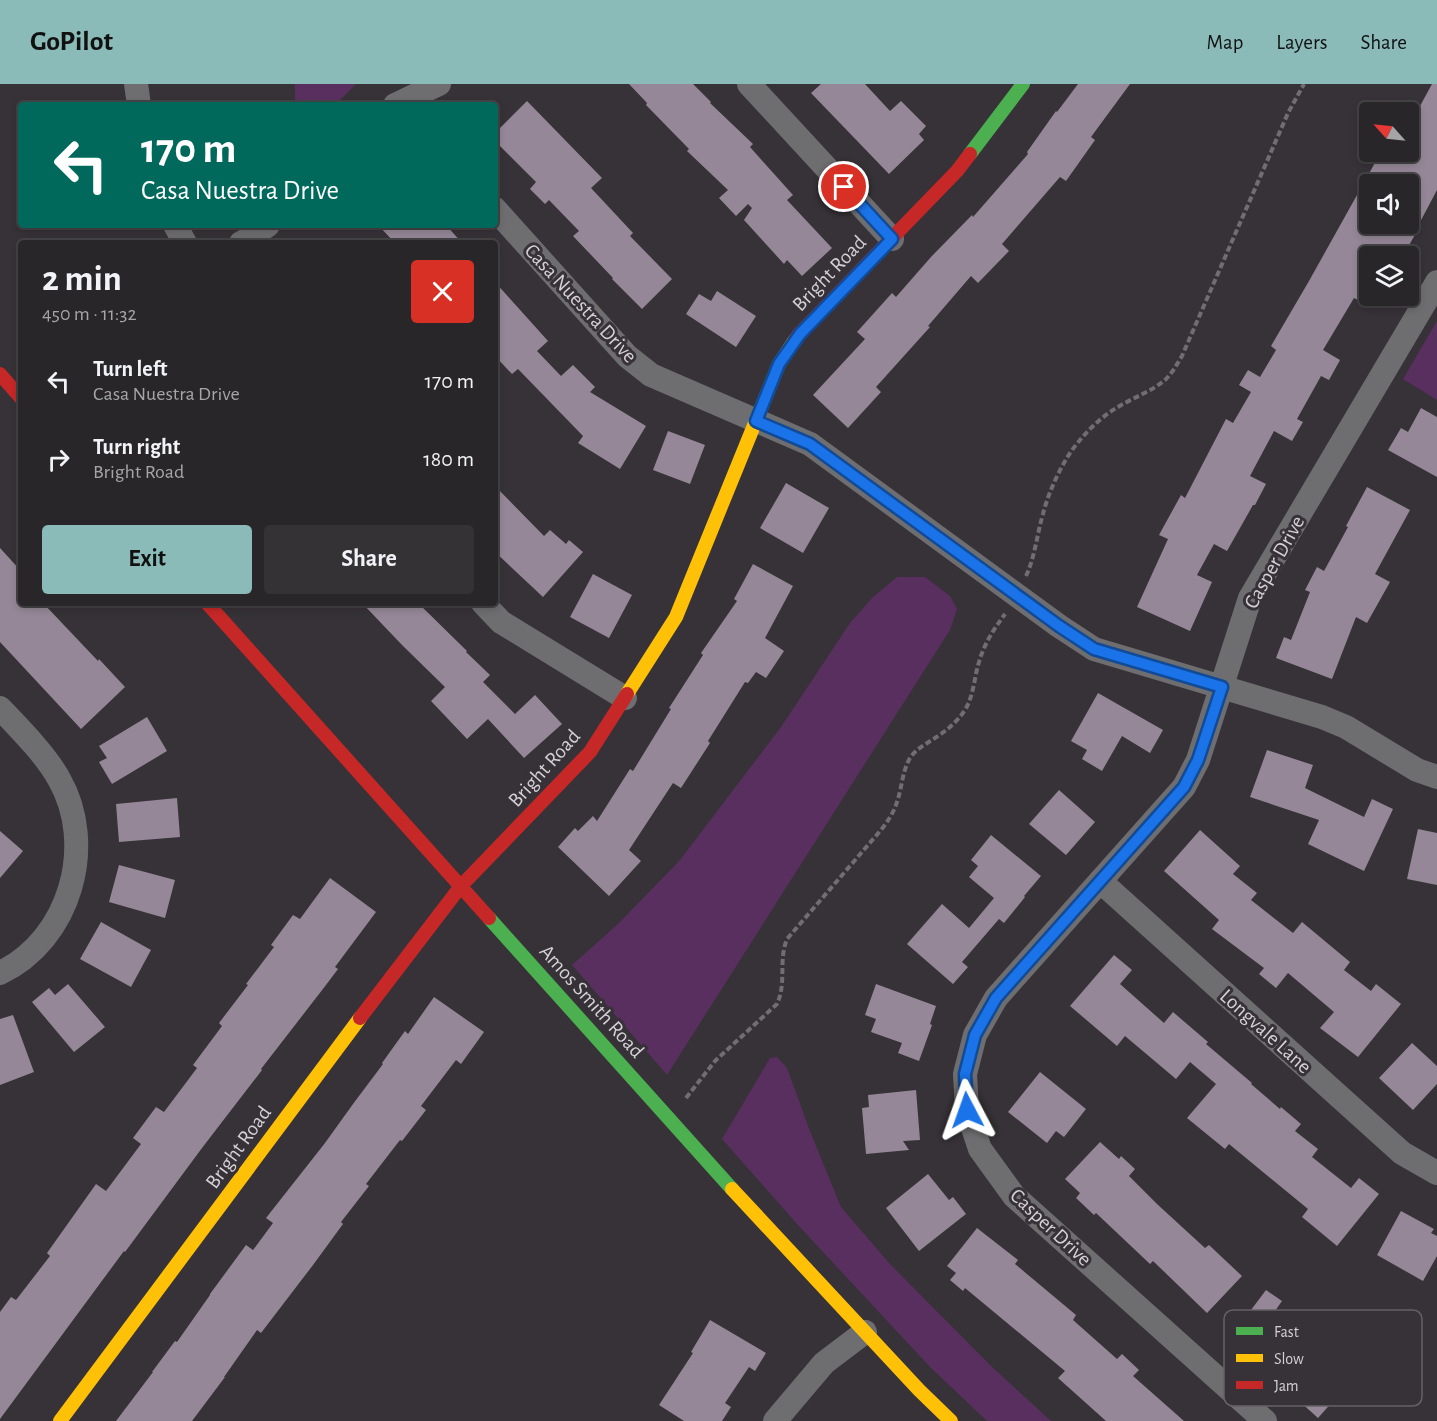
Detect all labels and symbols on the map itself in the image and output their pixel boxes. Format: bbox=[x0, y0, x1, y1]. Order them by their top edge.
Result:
north arrow bbox=[1359, 102, 1419, 162]
pin bbox=[818, 161, 869, 212]
street label: Bright Road bbox=[788, 231, 870, 315]
street label: Casa Nuestra Drive bbox=[520, 240, 641, 367]
street label: Casper Drive bbox=[1240, 512, 1309, 612]
street label: Bright Road bbox=[504, 726, 584, 811]
street label: Amos Smith Road bbox=[535, 941, 648, 1062]
street label: Longvale Lane bbox=[1216, 985, 1315, 1078]
position arrow bbox=[935, 1078, 999, 1142]
street label: Bright Road bbox=[202, 1102, 275, 1192]
street label: Casper Drive bbox=[1006, 1185, 1095, 1270]
legend bbox=[1224, 1310, 1422, 1406]
text: Fast bbox=[1274, 1324, 1299, 1340]
text: Slow bbox=[1274, 1351, 1304, 1367]
text: Jam bbox=[1274, 1378, 1299, 1394]

